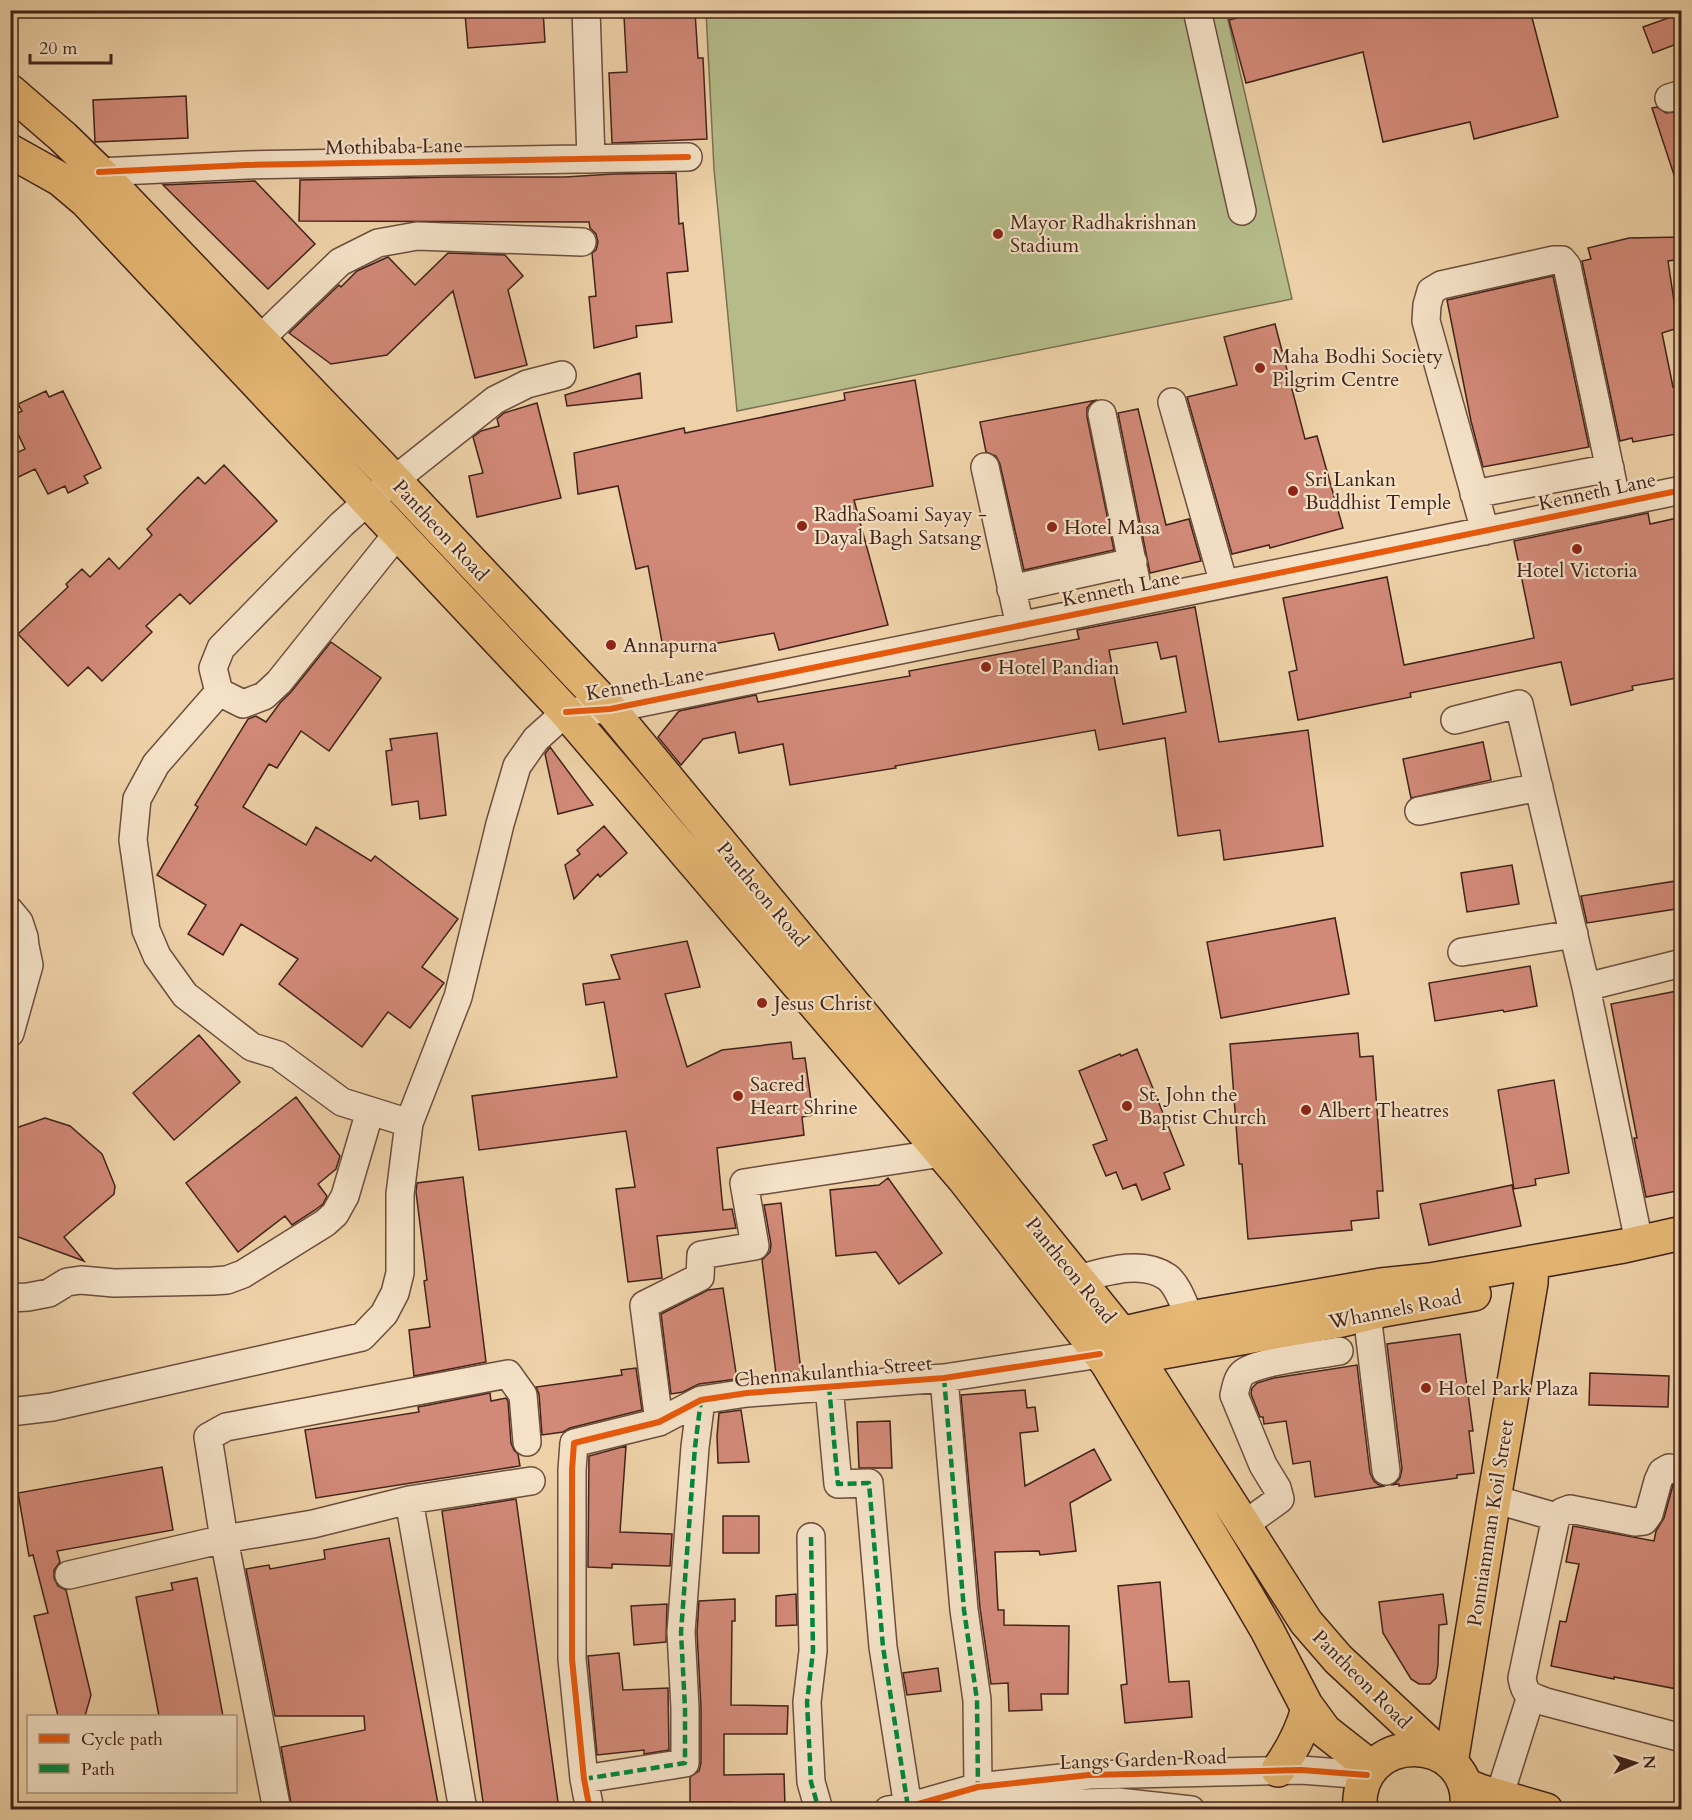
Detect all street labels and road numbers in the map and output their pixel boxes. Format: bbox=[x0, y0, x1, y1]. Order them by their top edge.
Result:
street label: Mothibaba Lane bbox=[325, 132, 463, 161]
street label: Kenneth Lane bbox=[1536, 466, 1658, 517]
street label: Pantheon Road bbox=[387, 474, 495, 587]
street label: Kenneth Lane bbox=[1060, 564, 1182, 613]
street label: Kenneth Lane bbox=[584, 660, 706, 707]
street label: Pantheon Road bbox=[711, 836, 815, 953]
street label: Pantheon Road bbox=[1019, 1211, 1122, 1329]
street label: Whannels Road bbox=[1325, 1283, 1464, 1336]
street label: Chennakulanthia Street bbox=[733, 1349, 934, 1394]
street label: Ponniamman Koil Street bbox=[1461, 1417, 1520, 1628]
street label: Pantheon Road bbox=[1306, 1624, 1417, 1735]
street label: Langs Garden Road bbox=[1059, 1743, 1228, 1776]

